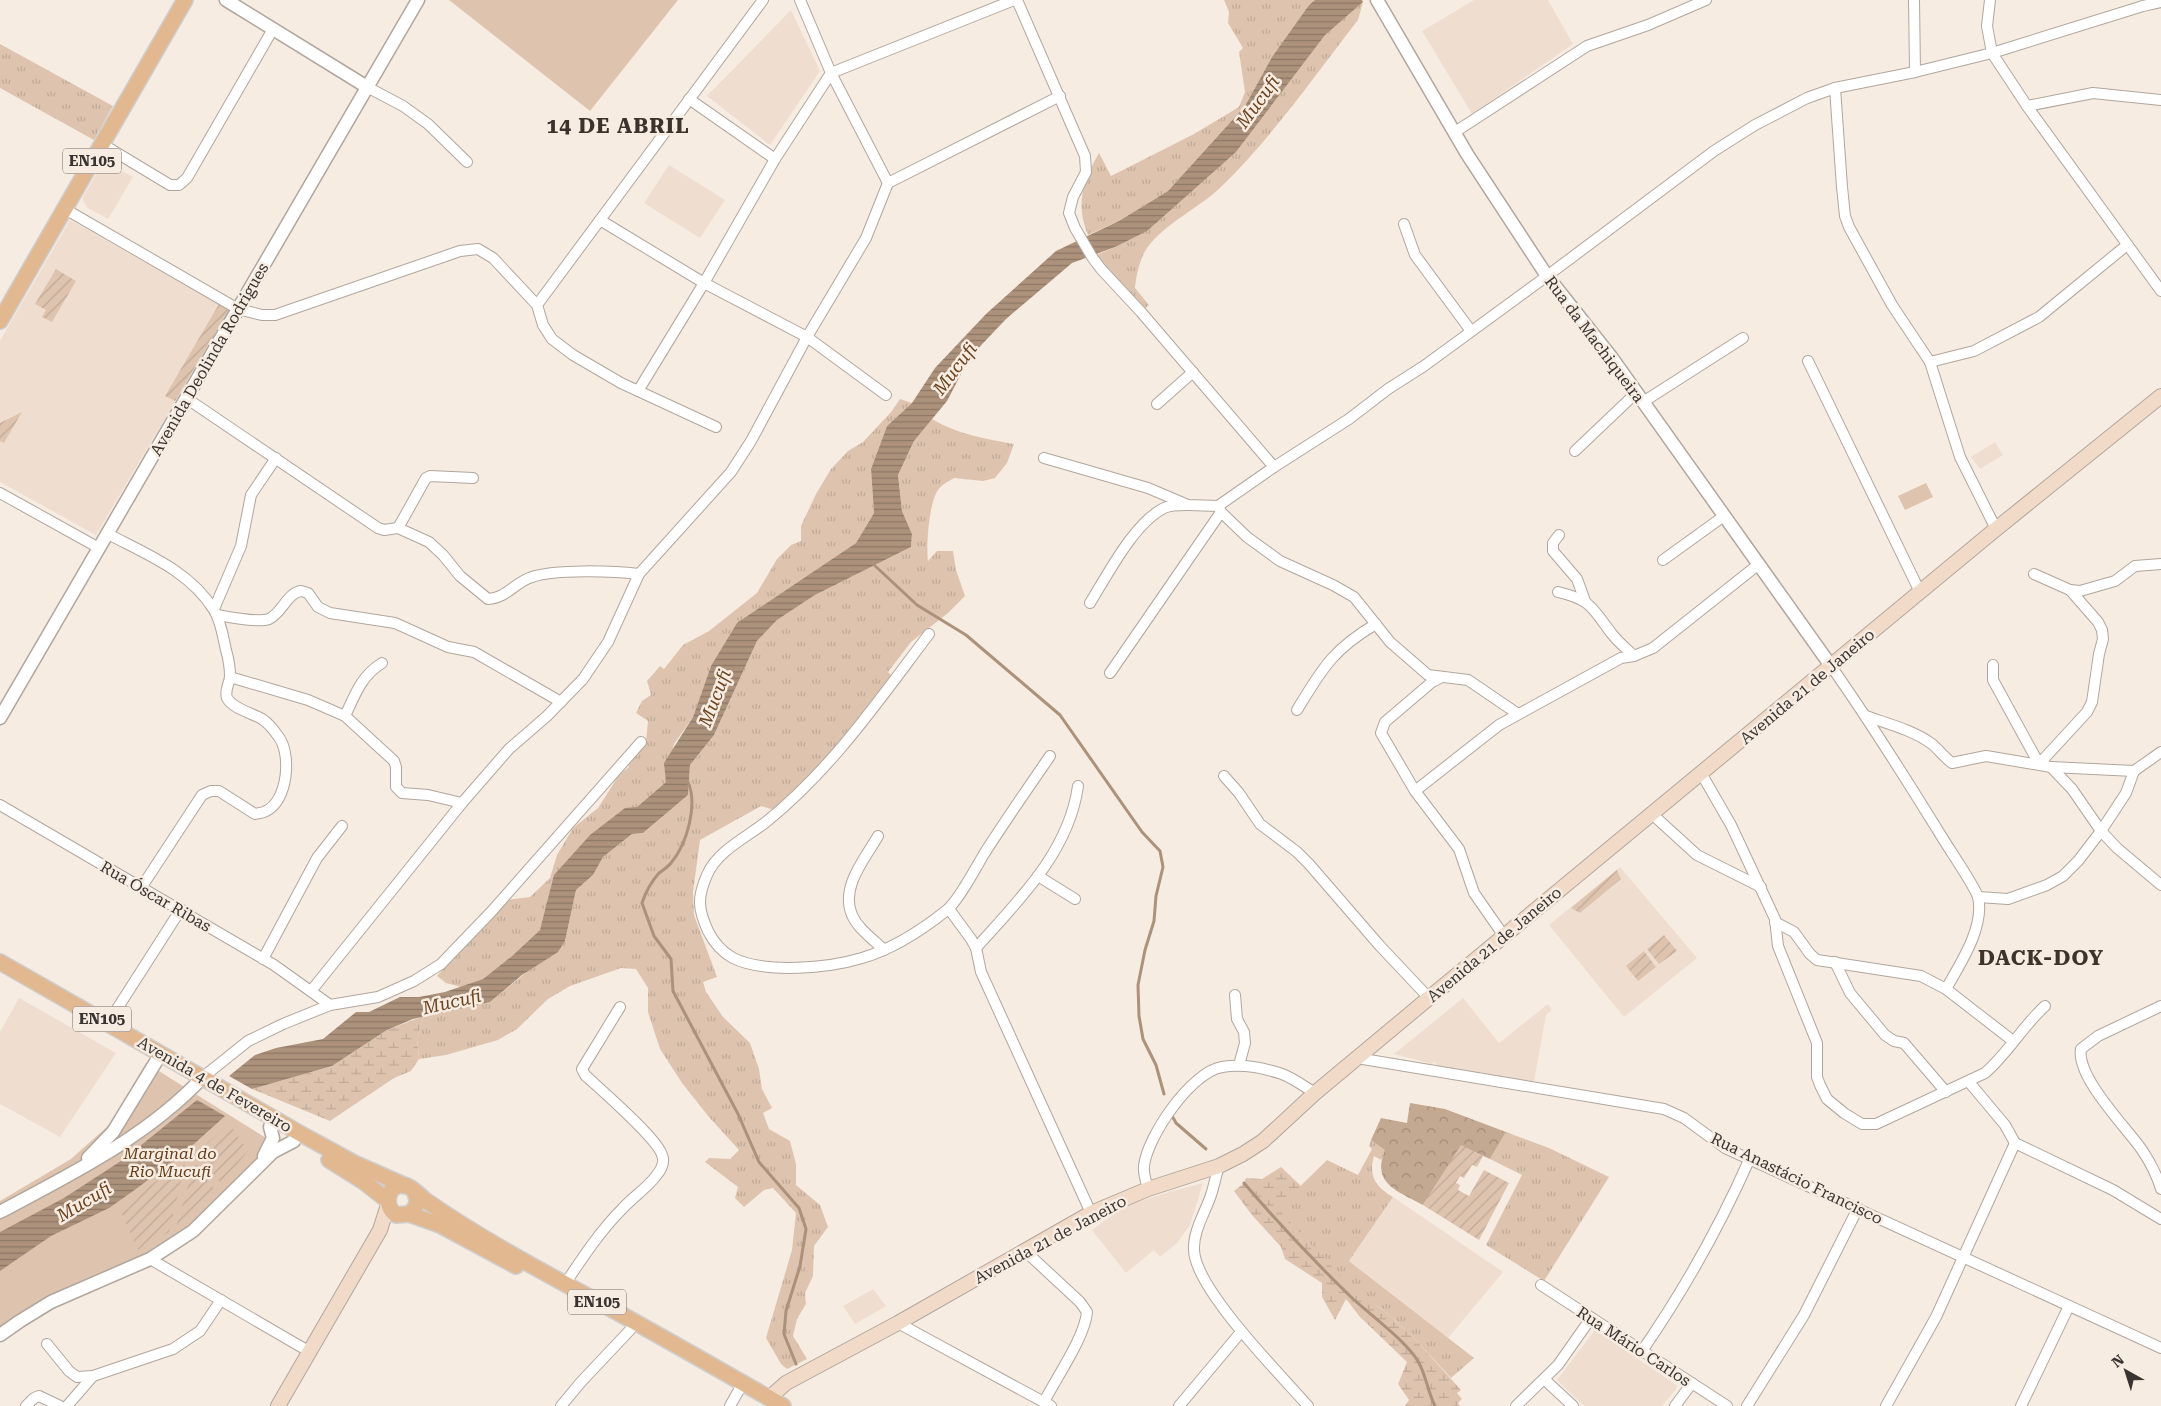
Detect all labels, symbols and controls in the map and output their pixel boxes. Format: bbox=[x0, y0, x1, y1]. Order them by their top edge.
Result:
water label: Mucufi bbox=[1231, 71, 1284, 133]
district label: 14 DE ABRIL bbox=[546, 114, 690, 138]
road number: EN105 bbox=[63, 148, 121, 174]
street label: Avenida Deolinda Rodrigues bbox=[146, 259, 273, 459]
street label: Rua da Machiqueira bbox=[1541, 272, 1649, 407]
water label: Mucufi bbox=[928, 339, 981, 400]
street label: Avenida 21 de Janeiro bbox=[1736, 624, 1879, 748]
water label: Mucufi bbox=[694, 666, 735, 730]
street label: Rua Óscar Ribas bbox=[97, 857, 215, 936]
street label: Avenida 21 de Janeiro bbox=[1423, 882, 1566, 1006]
district label: DACK-DOY bbox=[1978, 946, 2104, 970]
water label: Mucufi bbox=[420, 985, 483, 1019]
road number: EN105 bbox=[73, 1006, 131, 1032]
street label: Avenida 4 de Fevereiro bbox=[134, 1033, 295, 1136]
street label: Rua Anastácio Francisco bbox=[1708, 1129, 1886, 1228]
park label: Marginal do Rio Mucufi bbox=[122, 1144, 217, 1181]
water label: Mucufi bbox=[52, 1177, 115, 1226]
street label: Avenida 21 de Janeiro bbox=[971, 1191, 1130, 1288]
road number: EN105 bbox=[568, 1290, 626, 1314]
street label: Rua Mário Carlos bbox=[1573, 1303, 1695, 1391]
north arrow bbox=[2101, 1346, 2151, 1396]
text: N bbox=[2109, 1351, 2127, 1371]

